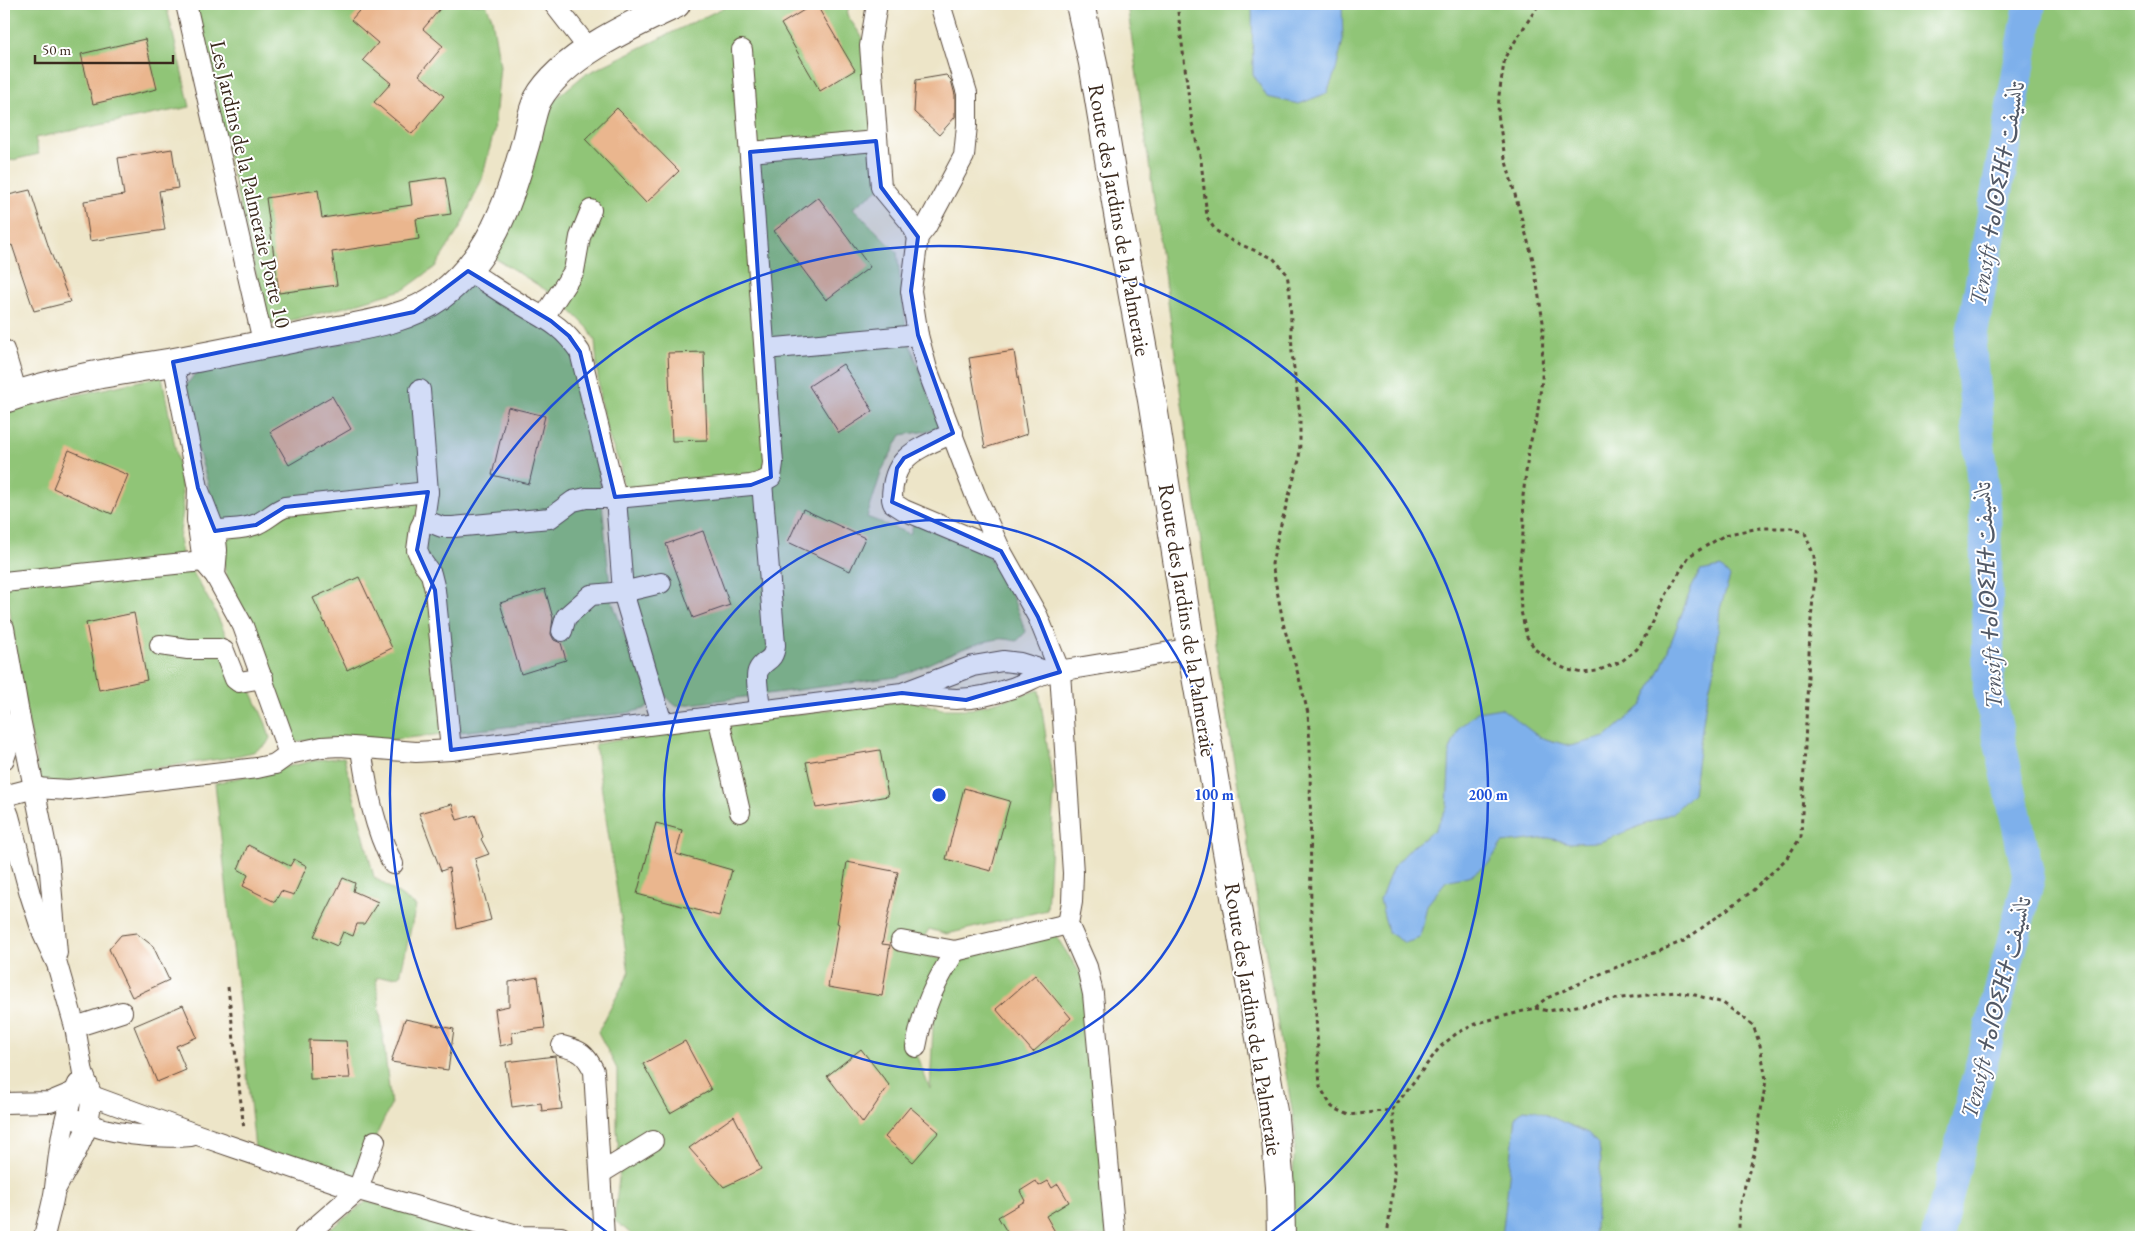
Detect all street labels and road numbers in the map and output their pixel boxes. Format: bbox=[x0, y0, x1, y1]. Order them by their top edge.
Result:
street label: Les Jardins de la Palmeraie Porte 10 bbox=[203, 37, 298, 331]
street label: Route des Jardins de la Palmeraie bbox=[1081, 82, 1158, 359]
street label: Route des Jardins de la Palmeraie bbox=[1152, 482, 1223, 759]
street label: Route des Jardins de la Palmeraie bbox=[1218, 881, 1289, 1158]

